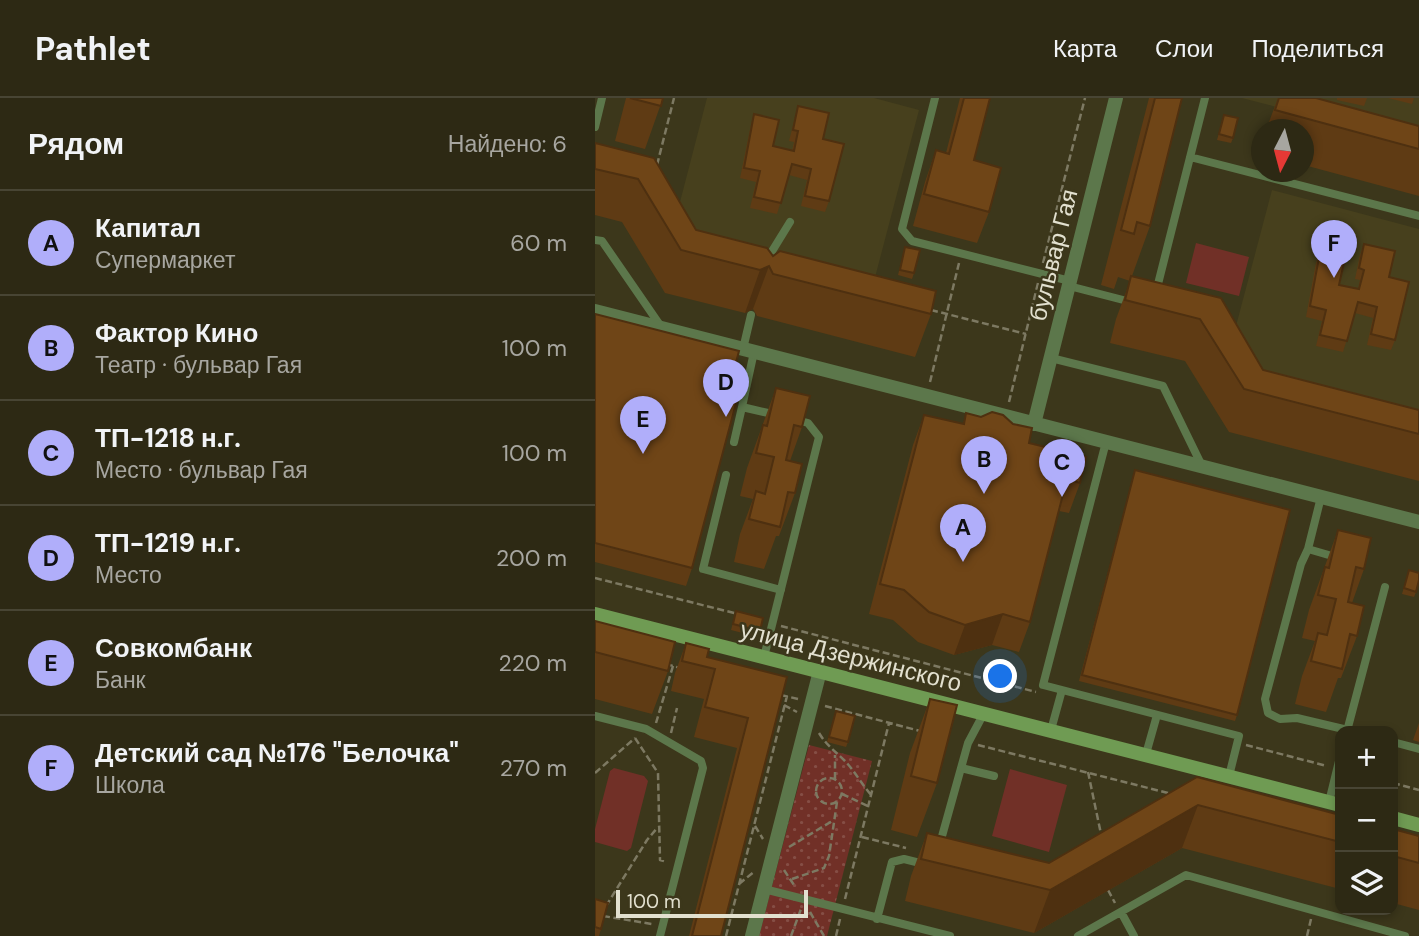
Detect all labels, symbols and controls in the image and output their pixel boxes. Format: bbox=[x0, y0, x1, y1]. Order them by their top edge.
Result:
text: Pathlet bbox=[35, 27, 151, 70]
text: Карта bbox=[1053, 33, 1117, 64]
text: Слои bbox=[1155, 33, 1213, 64]
text: Поделиться bbox=[1251, 33, 1384, 64]
north arrow bbox=[1251, 119, 1314, 182]
text: Рядом bbox=[28, 124, 124, 163]
text: Найдено: 6 bbox=[448, 129, 567, 159]
street label: бульвар Гая bbox=[1022, 186, 1084, 324]
text: Капитал bbox=[95, 211, 201, 245]
pin: F bbox=[1311, 220, 1357, 278]
text: A bbox=[43, 228, 59, 258]
text: 60 m bbox=[510, 228, 567, 258]
text: Супермаркет bbox=[95, 245, 235, 275]
text: Фактор Кино bbox=[95, 316, 258, 350]
text: B bbox=[44, 333, 58, 363]
text: 100 m bbox=[502, 333, 567, 363]
text: Театр · бульвар Гая bbox=[95, 350, 302, 380]
pin: D bbox=[703, 359, 749, 417]
pin: E bbox=[620, 396, 666, 454]
text: ТП-1218 н.г. bbox=[95, 421, 241, 455]
pin: B bbox=[961, 436, 1007, 494]
text: C bbox=[43, 438, 59, 468]
text: 100 m bbox=[502, 438, 567, 468]
pin: C bbox=[1039, 439, 1085, 497]
text: Место · бульвар Гая bbox=[95, 455, 308, 485]
pin: A bbox=[940, 504, 986, 562]
text: ТП-1219 н.г. bbox=[95, 526, 241, 560]
text: D bbox=[43, 543, 59, 573]
text: 200 m bbox=[496, 543, 567, 573]
text: Место bbox=[95, 560, 162, 590]
street label: улица Дзержинского bbox=[737, 613, 965, 699]
text: Совкомбанк bbox=[95, 631, 252, 665]
text: E bbox=[44, 648, 58, 678]
text: 220 m bbox=[498, 648, 567, 678]
your location bbox=[983, 659, 1017, 693]
text: Банк bbox=[95, 665, 146, 695]
map controls bbox=[1335, 726, 1398, 915]
button: + bbox=[1335, 726, 1398, 789]
text: Детский сад №176 "Белочка" bbox=[95, 736, 459, 770]
text: F bbox=[45, 753, 57, 783]
text: 270 m bbox=[500, 753, 567, 783]
text: Школа bbox=[95, 770, 165, 800]
button: − bbox=[1335, 789, 1398, 852]
button: layers bbox=[1335, 852, 1398, 915]
scale bar bbox=[616, 887, 809, 919]
text: 100 m bbox=[627, 889, 681, 914]

